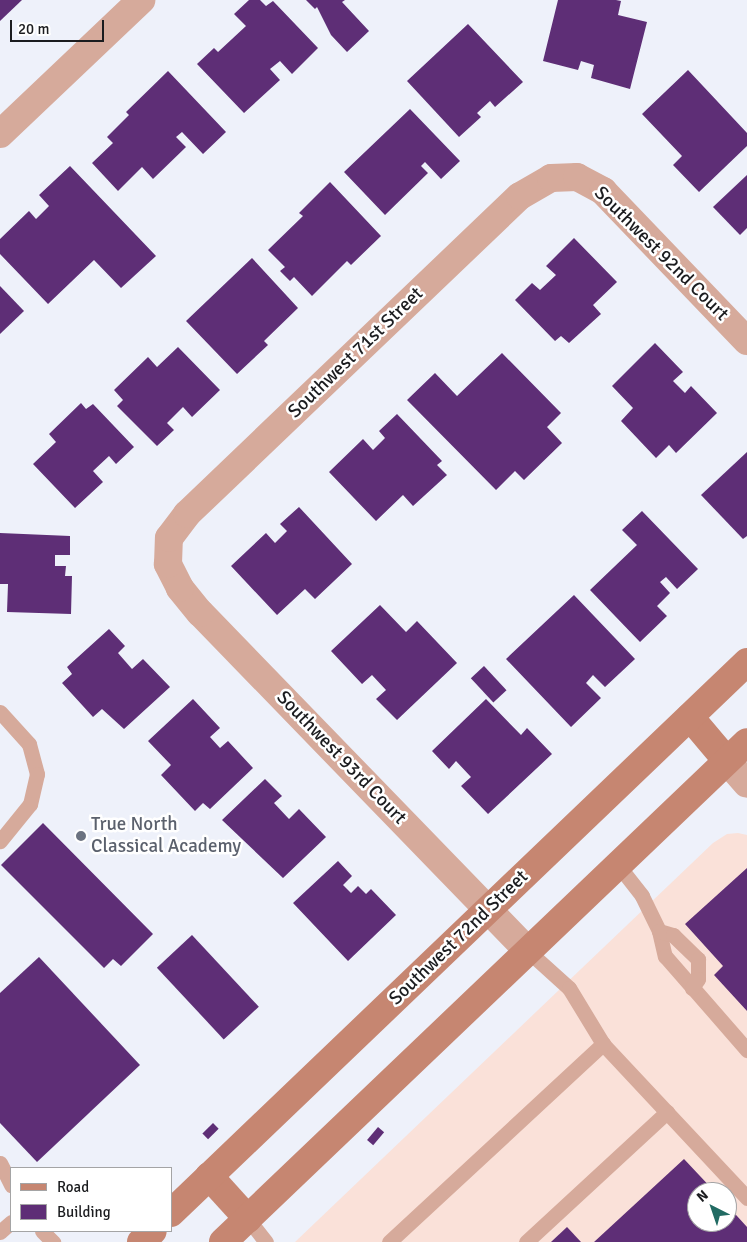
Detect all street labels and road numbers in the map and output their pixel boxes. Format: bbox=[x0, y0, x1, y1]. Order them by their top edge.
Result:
street label: Southwest 92nd Court bbox=[589, 182, 733, 326]
street label: Southwest 71st Street bbox=[284, 283, 428, 423]
street label: Southwest 93rd Court bbox=[271, 686, 411, 830]
street label: Southwest 72nd Street bbox=[385, 866, 533, 1010]

